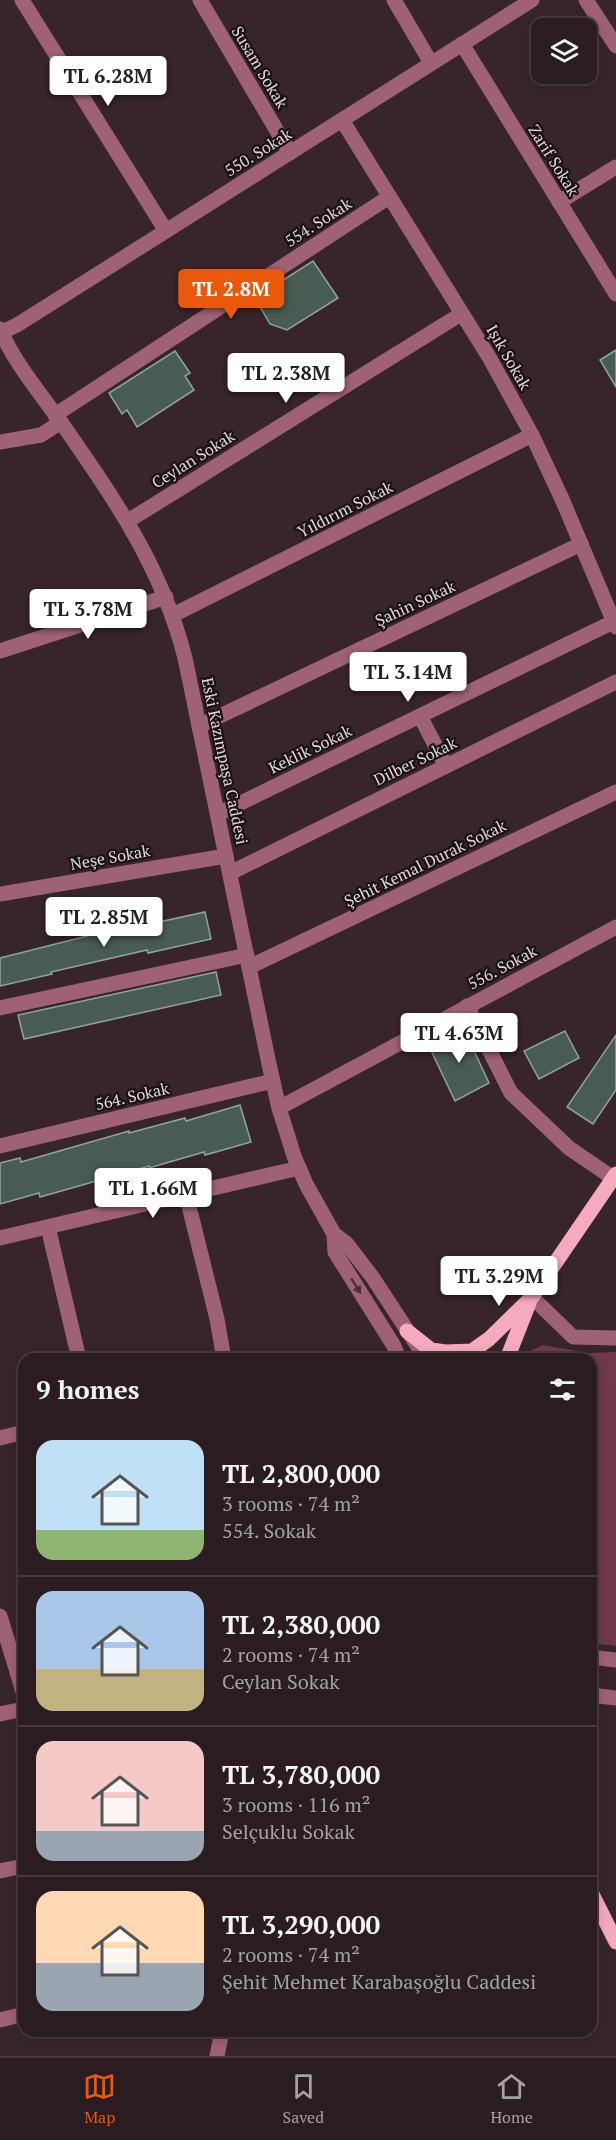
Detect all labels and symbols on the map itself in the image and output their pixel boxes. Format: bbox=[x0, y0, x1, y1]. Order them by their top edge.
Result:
street label: Susam Sokak bbox=[227, 22, 294, 113]
pin: TL 6.28M bbox=[46, 56, 170, 107]
street label: Zarif Sokak bbox=[523, 120, 585, 200]
street label: 550. Sokak bbox=[220, 122, 296, 181]
street label: 554. Sokak bbox=[280, 192, 356, 252]
pin: TL 2.8M bbox=[176, 269, 286, 320]
street label: Işık Sokak bbox=[482, 320, 537, 394]
pin: TL 2.38M bbox=[224, 353, 348, 404]
street label: Ceylan Sokak bbox=[147, 424, 239, 493]
street label: Yıldırım Sokak bbox=[294, 475, 397, 542]
street label: Şahin Sokak bbox=[371, 574, 459, 631]
pin: TL 3.78M bbox=[26, 589, 150, 640]
pin: TL 3.14M bbox=[346, 652, 470, 703]
street label: Eski Kazımpaşa Caddesi bbox=[197, 675, 254, 847]
street label: Keklik Sokak bbox=[265, 719, 356, 779]
street label: Dilber Sokak bbox=[370, 731, 461, 791]
street label: Şehit Kemal Durak Sokak bbox=[340, 814, 510, 912]
street label: Neşe Sokak bbox=[68, 839, 152, 875]
pin: TL 2.85M bbox=[42, 897, 166, 948]
street label: 556. Sokak bbox=[464, 939, 541, 994]
pin: TL 4.63M bbox=[397, 1013, 521, 1064]
street label: 564. Sokak bbox=[93, 1077, 172, 1115]
pin: TL 1.66M bbox=[91, 1168, 215, 1219]
pin: TL 3.29M bbox=[437, 1256, 561, 1307]
one-way arrow bbox=[351, 1278, 362, 1294]

